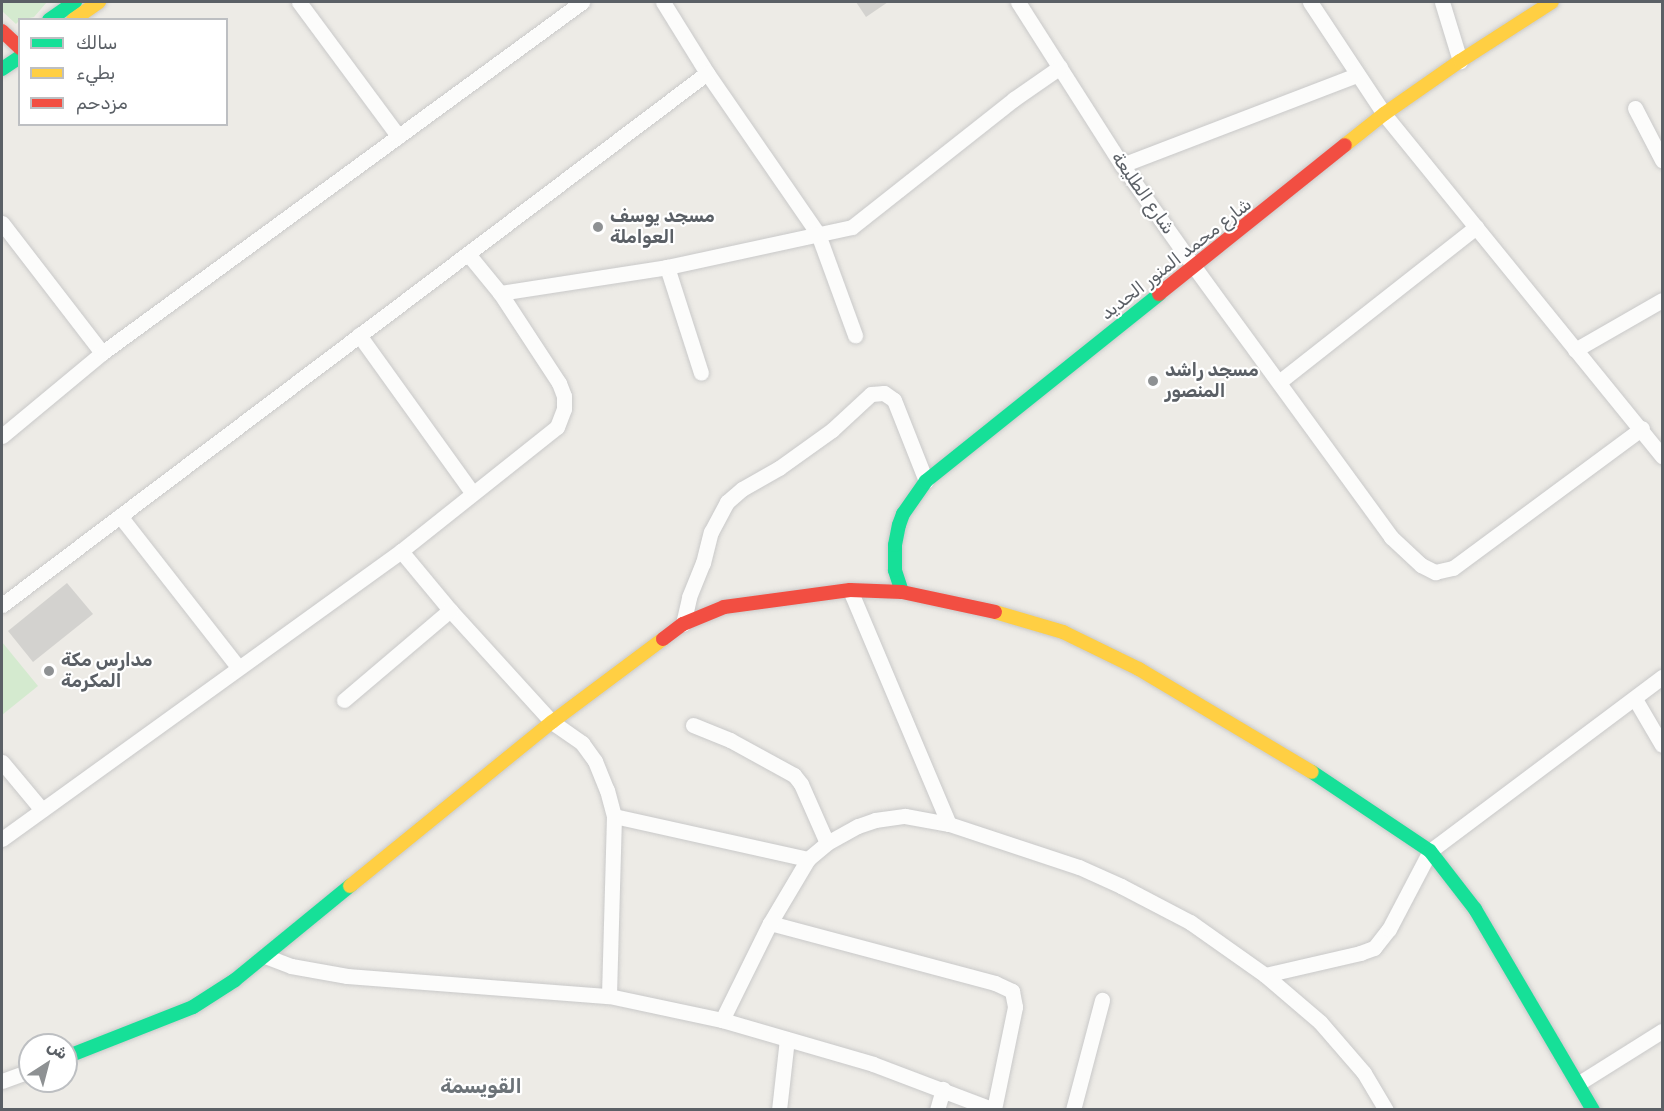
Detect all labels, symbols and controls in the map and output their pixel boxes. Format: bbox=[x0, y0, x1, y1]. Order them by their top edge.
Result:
legend bbox=[18, 18, 228, 126]
text: سالك bbox=[76, 32, 117, 54]
text: بطيء bbox=[76, 62, 115, 84]
text: مزدحم bbox=[76, 92, 128, 114]
street label: شارع الطليعة bbox=[1107, 148, 1179, 238]
street label: شارع محمد المنور الحديد bbox=[1096, 193, 1256, 325]
place label: مسجد يوسف العواملة bbox=[610, 206, 715, 248]
marker: مسجد يوسف العواملة bbox=[591, 220, 605, 234]
place label: مسجد راشد المنصور bbox=[1165, 360, 1259, 403]
marker: مسجد راشد المنصور bbox=[1146, 374, 1160, 388]
place label: مدارس مكة المكرمة bbox=[61, 650, 152, 692]
marker: مدارس مكة المكرمة bbox=[42, 664, 56, 678]
north arrow bbox=[18, 1033, 78, 1093]
text: ش bbox=[44, 1036, 71, 1063]
district label: القويسمة bbox=[440, 1074, 522, 1098]

